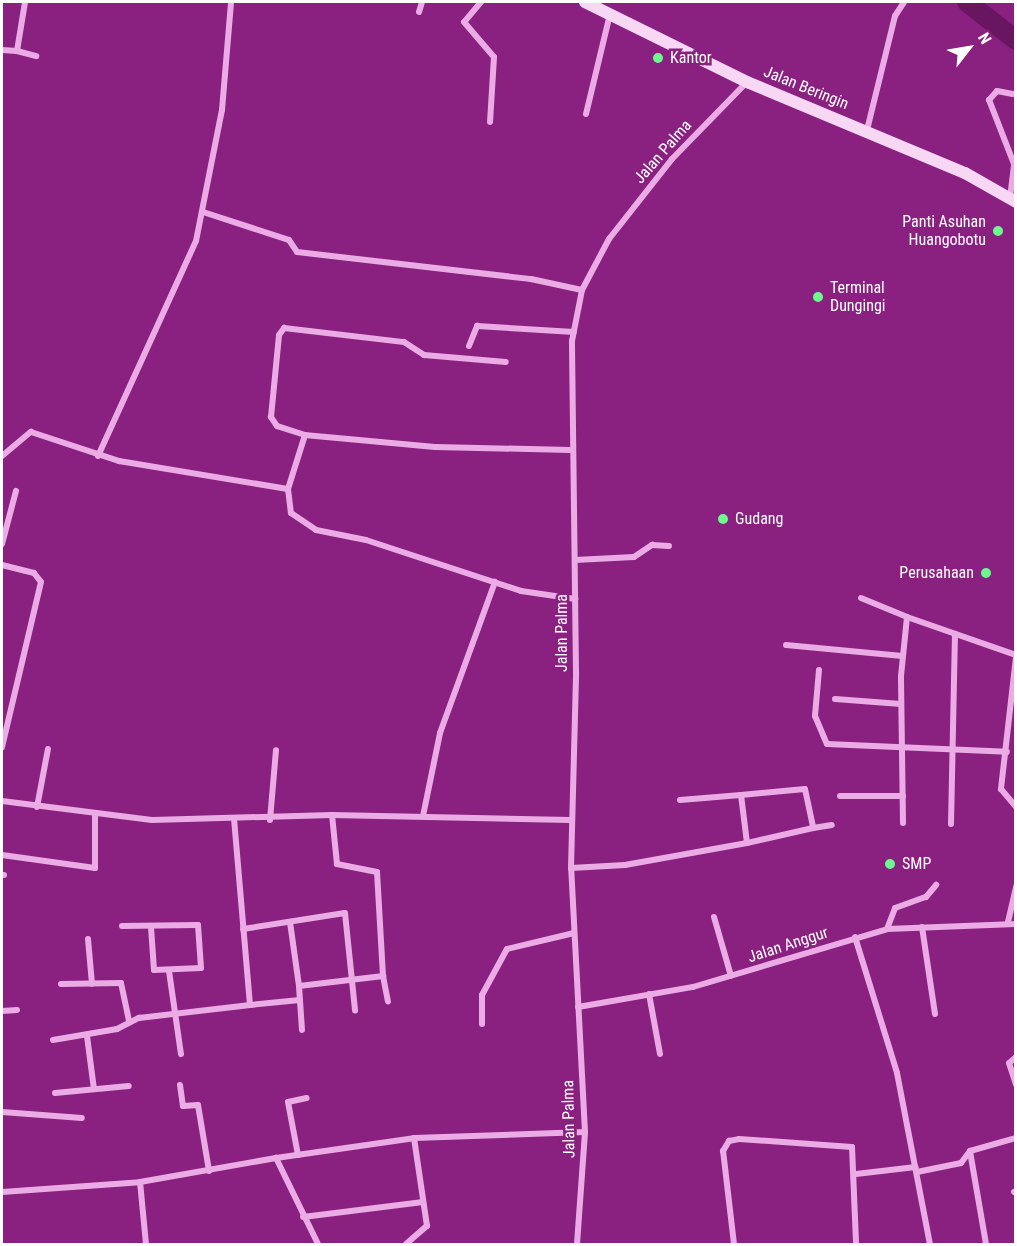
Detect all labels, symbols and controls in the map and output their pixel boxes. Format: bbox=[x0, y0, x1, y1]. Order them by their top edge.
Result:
north arrow bbox=[939, 18, 999, 78]
text: N bbox=[974, 29, 996, 48]
place label: Kantor bbox=[670, 48, 712, 68]
marker: Kantor bbox=[651, 51, 665, 65]
street label: Jalan Beringin bbox=[761, 62, 851, 114]
street label: Jalan Palma bbox=[630, 116, 696, 188]
place label: Panti Asuhan Huangobotu bbox=[902, 212, 986, 250]
marker: Panti Asuhan Huangobotu bbox=[991, 224, 1005, 238]
place label: Terminal Dungingi bbox=[830, 278, 885, 316]
marker: Terminal Dungingi bbox=[811, 290, 825, 304]
place label: Gudang bbox=[735, 509, 783, 529]
marker: Gudang bbox=[716, 512, 730, 526]
place label: Perusahaan bbox=[899, 563, 974, 583]
marker: Perusahaan bbox=[979, 566, 993, 580]
street label: Jalan Palma bbox=[552, 594, 572, 672]
place label: SMP bbox=[902, 854, 931, 874]
marker: SMP bbox=[883, 857, 897, 871]
street label: Jalan Anggur bbox=[745, 923, 831, 967]
street label: Jalan Palma bbox=[559, 1080, 579, 1158]

